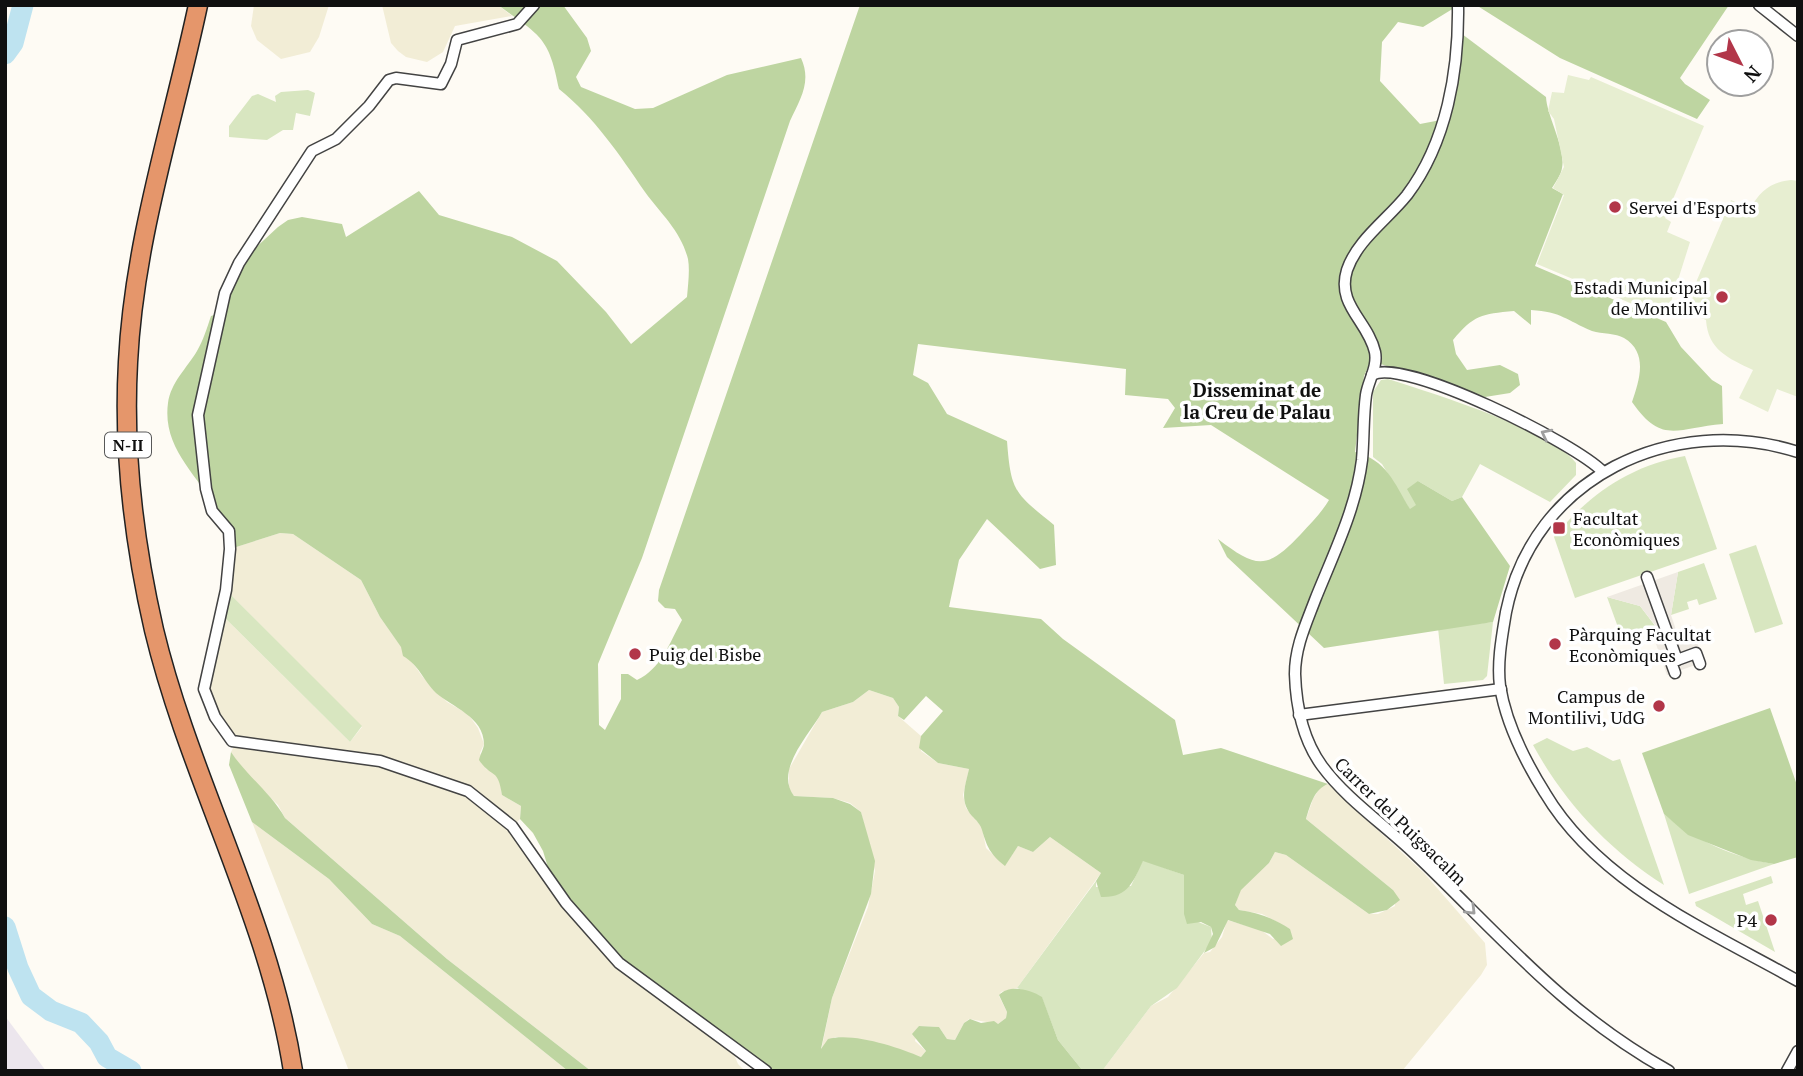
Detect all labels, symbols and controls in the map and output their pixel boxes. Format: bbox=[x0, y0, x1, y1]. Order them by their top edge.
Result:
north arrow bbox=[1705, 28, 1775, 98]
text: N bbox=[1738, 61, 1767, 89]
place label: Servei d'Esports bbox=[1629, 195, 1756, 219]
marker: Servei d'Esports bbox=[1607, 199, 1623, 215]
place label: Estadi Municipal de Montilivi bbox=[1574, 275, 1708, 320]
marker: Estadi Municipal de Montilivi bbox=[1714, 289, 1730, 305]
district label: Disseminat de la Creu de Palau bbox=[1183, 377, 1331, 424]
one-way arrow bbox=[1541, 429, 1554, 443]
road number: N-II bbox=[105, 432, 151, 458]
place label: Facultat Econòmiques bbox=[1573, 506, 1680, 551]
marker: Facultat Econòmiques bbox=[1551, 520, 1567, 536]
place label: Pàrquing Facultat Econòmiques bbox=[1569, 622, 1712, 667]
marker: Pàrquing Facultat Econòmiques bbox=[1547, 636, 1563, 652]
place label: Puig del Bisbe bbox=[649, 642, 761, 666]
marker: Puig del Bisbe bbox=[627, 646, 643, 662]
place label: Campus de Montilivi, UdG bbox=[1528, 684, 1646, 729]
marker: Campus de Montilivi, UdG bbox=[1651, 698, 1667, 714]
street label: Carrer del Puigsacalm bbox=[1330, 752, 1473, 891]
one-way arrow bbox=[1463, 902, 1476, 915]
place label: P4 bbox=[1737, 908, 1757, 932]
marker: P4 bbox=[1763, 912, 1779, 928]

